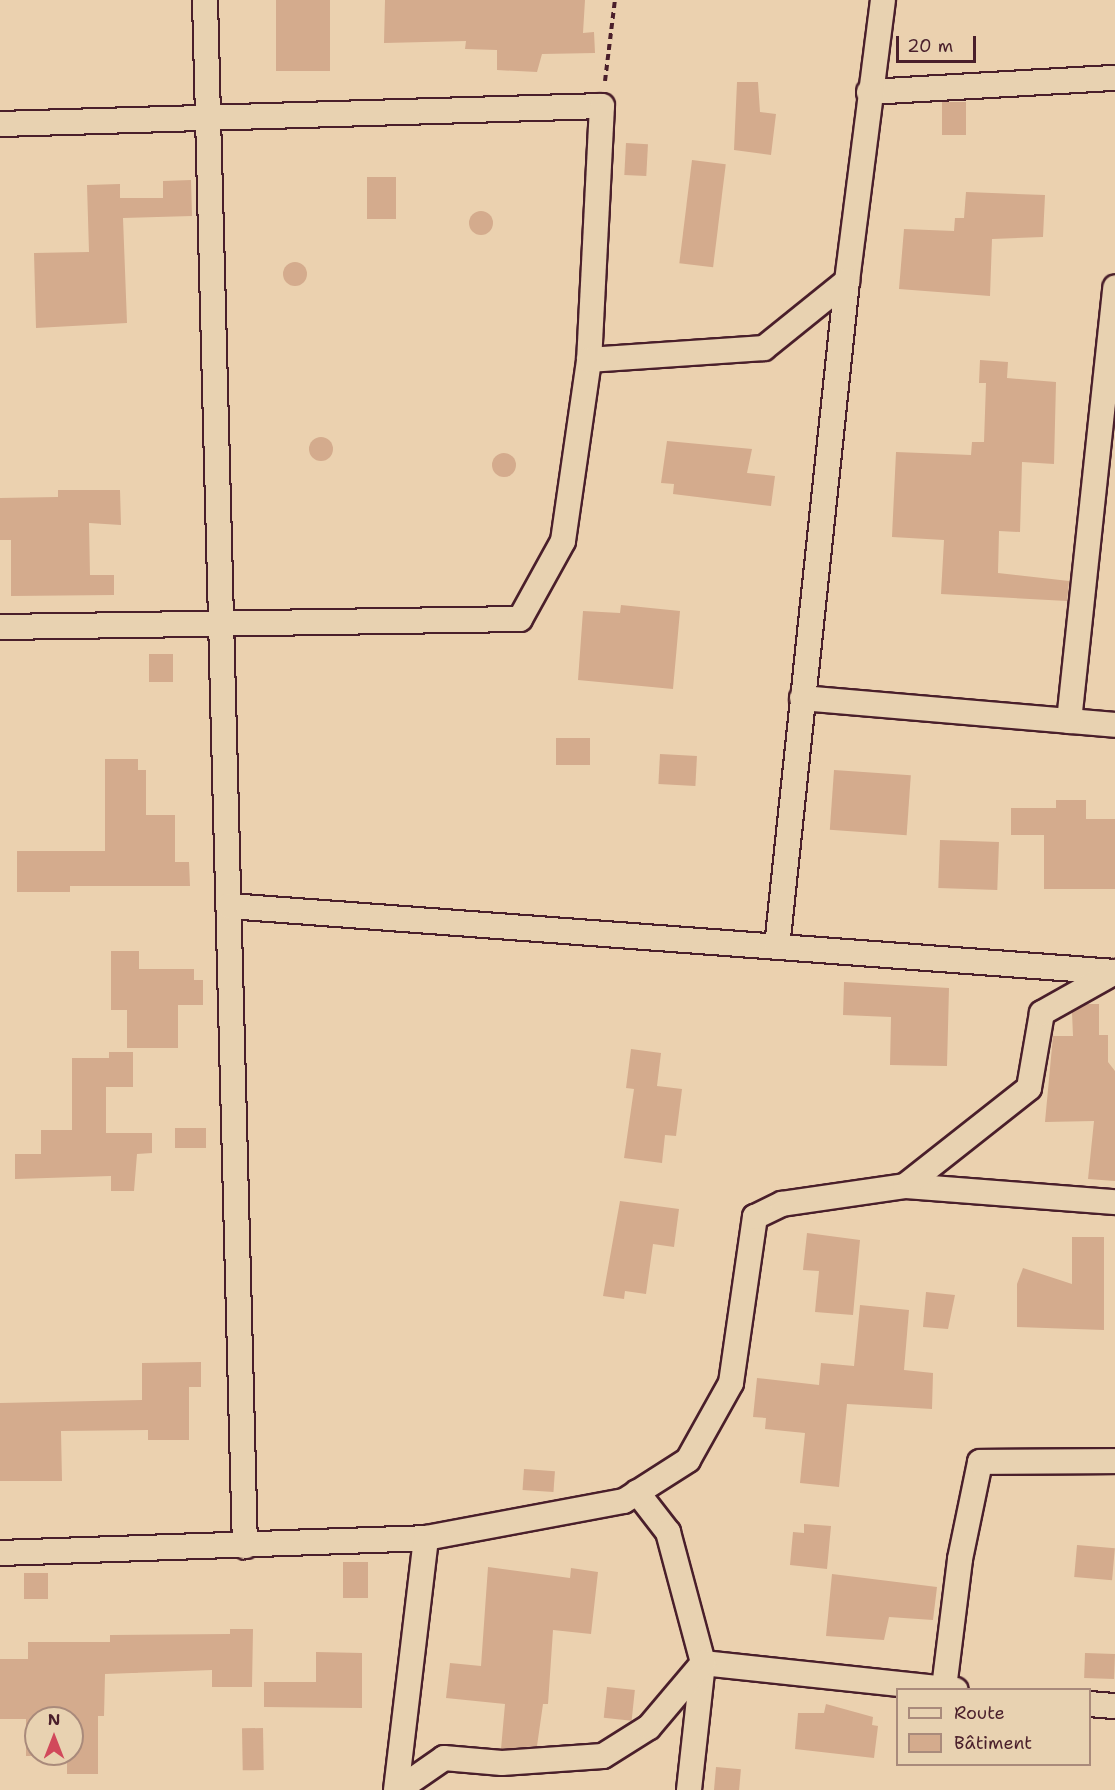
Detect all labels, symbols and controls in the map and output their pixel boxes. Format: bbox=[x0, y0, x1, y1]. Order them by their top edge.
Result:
scale bar bbox=[899, 24, 978, 62]
text: 20 m bbox=[907, 34, 953, 58]
legend bbox=[896, 1688, 1091, 1766]
text: Route bbox=[954, 1701, 1005, 1725]
north arrow bbox=[24, 1706, 84, 1766]
text: N bbox=[48, 1709, 60, 1730]
text: Bâtiment bbox=[954, 1731, 1032, 1755]

